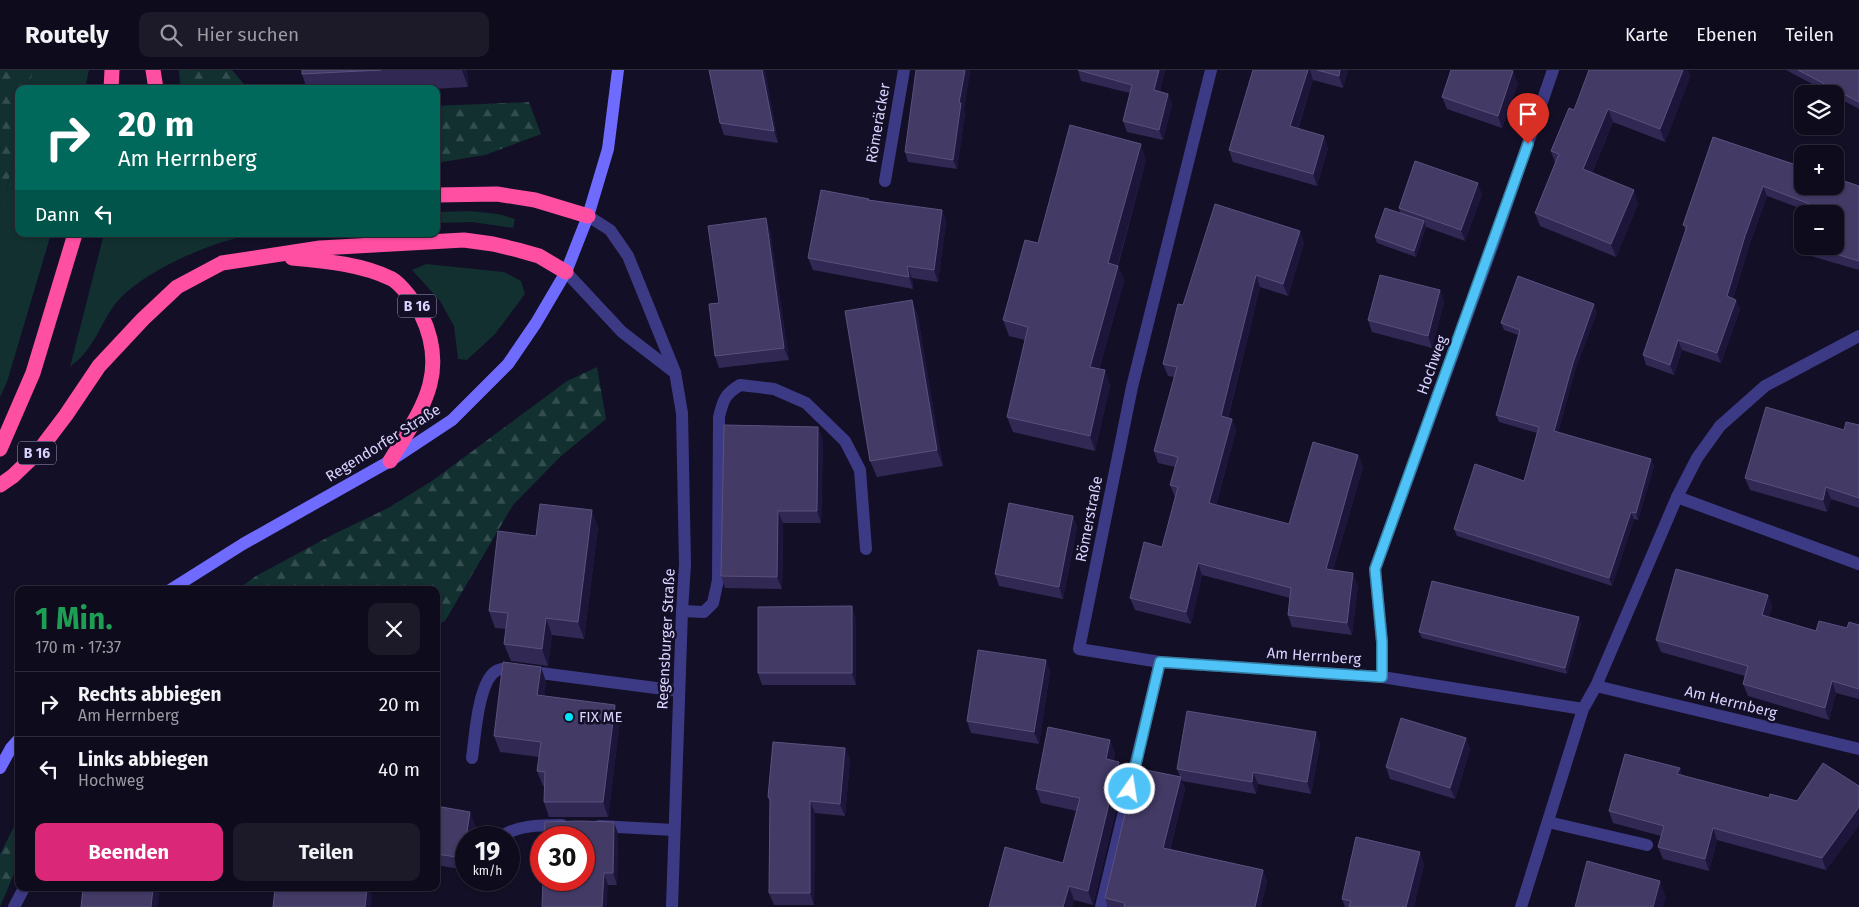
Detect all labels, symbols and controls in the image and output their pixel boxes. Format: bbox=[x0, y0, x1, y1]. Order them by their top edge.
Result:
search box bbox=[139, 12, 489, 57]
text: Routely bbox=[25, 21, 109, 49]
icon: search bbox=[157, 21, 185, 49]
text: Hier suchen bbox=[197, 23, 299, 46]
text: Karte bbox=[1625, 24, 1668, 46]
text: Ebenen bbox=[1696, 24, 1757, 46]
text: Teilen bbox=[1785, 24, 1834, 46]
street label: Römeräcker bbox=[862, 81, 894, 164]
map controls bbox=[1794, 85, 1844, 255]
button: layers bbox=[1794, 85, 1844, 135]
pin bbox=[1507, 93, 1549, 144]
icon: arrive bbox=[1514, 100, 1542, 128]
text: 20 m bbox=[118, 103, 194, 145]
icon: right bbox=[35, 105, 100, 170]
text: Am Herrnberg bbox=[118, 145, 257, 172]
button: + bbox=[1794, 145, 1844, 195]
icon: left bbox=[90, 200, 118, 228]
text: Dann bbox=[35, 203, 80, 226]
button: − bbox=[1794, 205, 1844, 255]
road number: B 16 bbox=[398, 295, 436, 318]
street label: Hochweg bbox=[1413, 333, 1451, 397]
street label: Regendorfer Straße bbox=[322, 400, 444, 486]
road number: B 16 bbox=[18, 442, 56, 464]
street label: Römerstraße bbox=[1072, 475, 1106, 563]
street label: Regensburger Straße bbox=[653, 568, 679, 710]
text: 1 Min. bbox=[35, 601, 113, 637]
button: close bbox=[368, 603, 420, 655]
text: 170 m · 17:37 bbox=[35, 638, 121, 657]
street label: Am Herrnberg bbox=[1266, 644, 1362, 668]
street label: Am Herrnberg bbox=[1683, 682, 1779, 722]
text: Rechts abbiegen bbox=[78, 683, 221, 706]
icon: right bbox=[35, 690, 63, 718]
text: 20 m bbox=[379, 693, 420, 716]
text: Am Herrnberg bbox=[78, 706, 179, 725]
place label: FIX ME bbox=[579, 708, 623, 726]
marker: FIX ME bbox=[563, 711, 575, 723]
text: Links abbiegen bbox=[78, 748, 209, 771]
icon: left bbox=[35, 755, 63, 783]
text: 40 m bbox=[378, 758, 420, 781]
position arrow bbox=[1103, 762, 1155, 814]
text: Hochweg bbox=[78, 771, 144, 790]
button: Beenden bbox=[35, 823, 223, 881]
button: Teilen bbox=[233, 823, 420, 881]
speed limit sign: 30 bbox=[530, 826, 595, 891]
text: 19 bbox=[475, 837, 500, 867]
text: km/h bbox=[473, 864, 502, 878]

